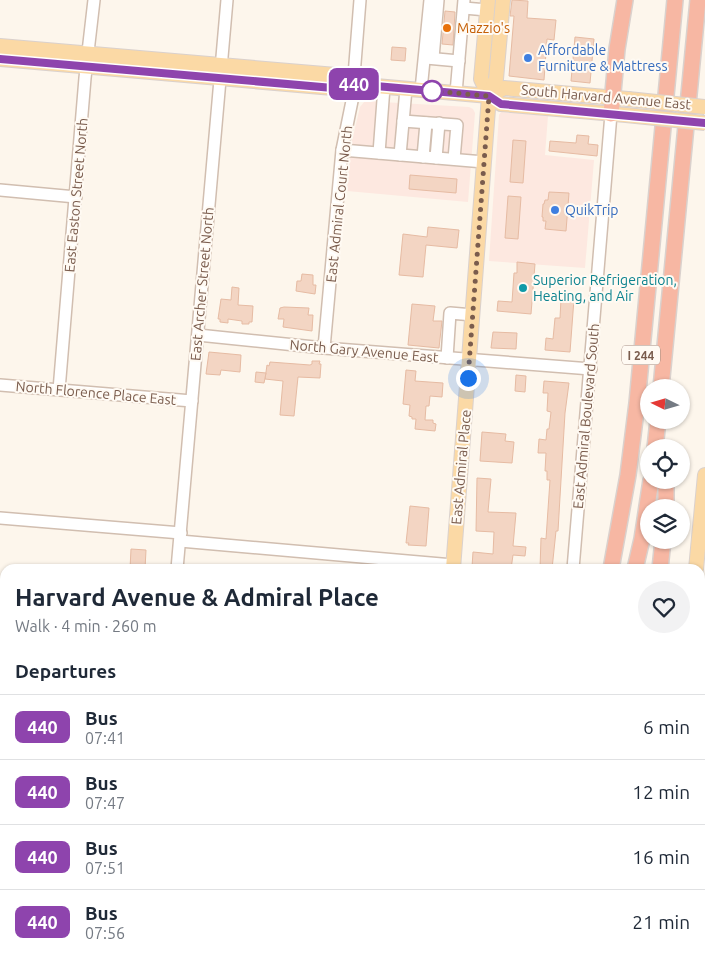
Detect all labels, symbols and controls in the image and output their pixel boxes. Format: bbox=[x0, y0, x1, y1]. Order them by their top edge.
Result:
place label: Mazzio's bbox=[457, 20, 510, 36]
marker: Mazzio's bbox=[441, 22, 453, 34]
place label: Affordable Furniture & Mattress bbox=[538, 42, 667, 74]
marker: Affordable Furniture & Mattress bbox=[522, 52, 534, 64]
line badge: 440 bbox=[325, 68, 383, 100]
text: 440 bbox=[339, 74, 369, 94]
unlabelled marker bbox=[421, 80, 443, 102]
street label: South Harvard Avenue East bbox=[520, 82, 692, 112]
street label: East Easton Street North bbox=[61, 117, 91, 273]
street label: East Admiral Court North bbox=[323, 125, 355, 283]
place label: QuikTrip bbox=[565, 202, 619, 218]
marker: QuikTrip bbox=[549, 204, 561, 216]
street label: East Archer Street North bbox=[187, 206, 217, 362]
place label: Superior Refrigeration, Heating, and Air bbox=[533, 272, 677, 304]
marker: Superior Refrigeration, Heating, and Air bbox=[517, 282, 529, 294]
street label: East Admiral Boulevard South bbox=[570, 323, 602, 509]
street label: North Gary Avenue East bbox=[289, 337, 440, 366]
road number: I 244 bbox=[622, 346, 660, 364]
your location bbox=[456, 366, 481, 391]
street label: North Florence Place East bbox=[15, 378, 177, 408]
north arrow bbox=[640, 379, 690, 429]
map controls bbox=[640, 379, 690, 549]
street label: East Admiral Place bbox=[448, 409, 474, 525]
button: locate bbox=[640, 439, 690, 489]
button: layers bbox=[640, 499, 690, 549]
button: heart bbox=[638, 581, 690, 633]
text: Harvard Avenue & Admiral Place bbox=[15, 584, 379, 611]
text: Walk · 4 min · 260 m bbox=[15, 617, 157, 635]
text: Departures bbox=[15, 660, 116, 682]
text: Bus bbox=[85, 707, 118, 729]
text: 6 min bbox=[643, 716, 690, 738]
text: 440 bbox=[27, 717, 58, 737]
text: 07:41 bbox=[85, 729, 125, 747]
text: Bus bbox=[85, 772, 118, 794]
text: 12 min bbox=[632, 781, 690, 803]
text: 440 bbox=[27, 782, 58, 802]
text: 07:47 bbox=[85, 794, 125, 812]
text: Bus bbox=[85, 837, 118, 859]
text: 16 min bbox=[632, 846, 690, 868]
text: 440 bbox=[27, 847, 58, 867]
text: 07:51 bbox=[85, 859, 125, 877]
text: Bus bbox=[85, 902, 118, 924]
text: 21 min bbox=[632, 911, 690, 933]
text: 440 bbox=[27, 912, 58, 932]
text: 07:56 bbox=[85, 924, 125, 942]

